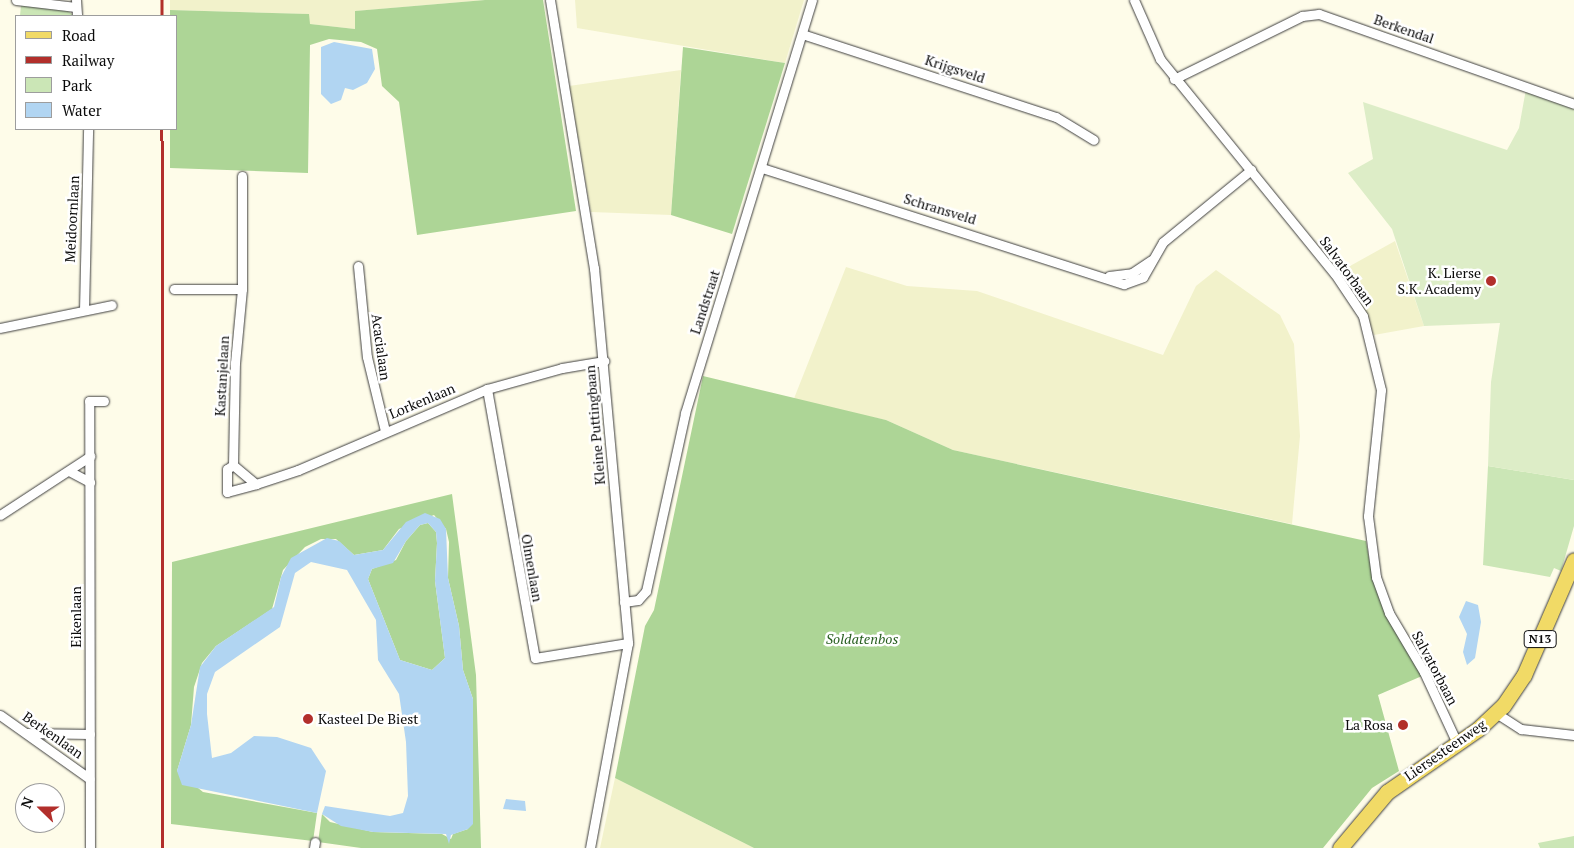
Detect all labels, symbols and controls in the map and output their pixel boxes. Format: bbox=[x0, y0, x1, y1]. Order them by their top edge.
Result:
street label: Berkendal bbox=[1372, 11, 1436, 47]
legend bbox=[15, 15, 178, 130]
text: Road bbox=[62, 25, 95, 45]
text: Railway bbox=[62, 50, 114, 70]
street label: Krijgsveld bbox=[923, 51, 987, 87]
text: Park bbox=[62, 75, 92, 95]
text: Water bbox=[62, 100, 101, 120]
street label: Meidoornlaan bbox=[61, 175, 83, 263]
street label: Schransveld bbox=[902, 190, 978, 228]
street label: Salvatorbaan bbox=[1316, 233, 1378, 309]
place label: K. Lierse S.K. Academy bbox=[1397, 265, 1481, 298]
street label: Landstraat bbox=[687, 268, 723, 336]
marker: K. Lierse S.K. Academy bbox=[1485, 275, 1497, 287]
street label: Acacialaan bbox=[368, 313, 394, 381]
street label: Kastanjelaan bbox=[212, 335, 232, 417]
street label: Kleine Puttingbaan bbox=[581, 364, 609, 486]
street label: Lorkenlaan bbox=[387, 380, 457, 422]
street label: Olmenlaan bbox=[518, 533, 546, 603]
street label: Eikenlaan bbox=[68, 586, 84, 648]
street label: Salvatorbaan bbox=[1408, 628, 1462, 708]
road number: N13 bbox=[1522, 630, 1558, 648]
park label: Soldatenbos bbox=[826, 631, 898, 647]
street label: Berkenlaan bbox=[19, 708, 87, 762]
place label: Kasteel De Biest bbox=[318, 711, 419, 727]
marker: Kasteel De Biest bbox=[302, 713, 314, 725]
street label: Liersesteenweg bbox=[1401, 716, 1489, 784]
place label: La Rosa bbox=[1345, 717, 1393, 733]
marker: La Rosa bbox=[1397, 719, 1409, 731]
north arrow bbox=[15, 783, 65, 833]
text: N bbox=[16, 794, 37, 811]

